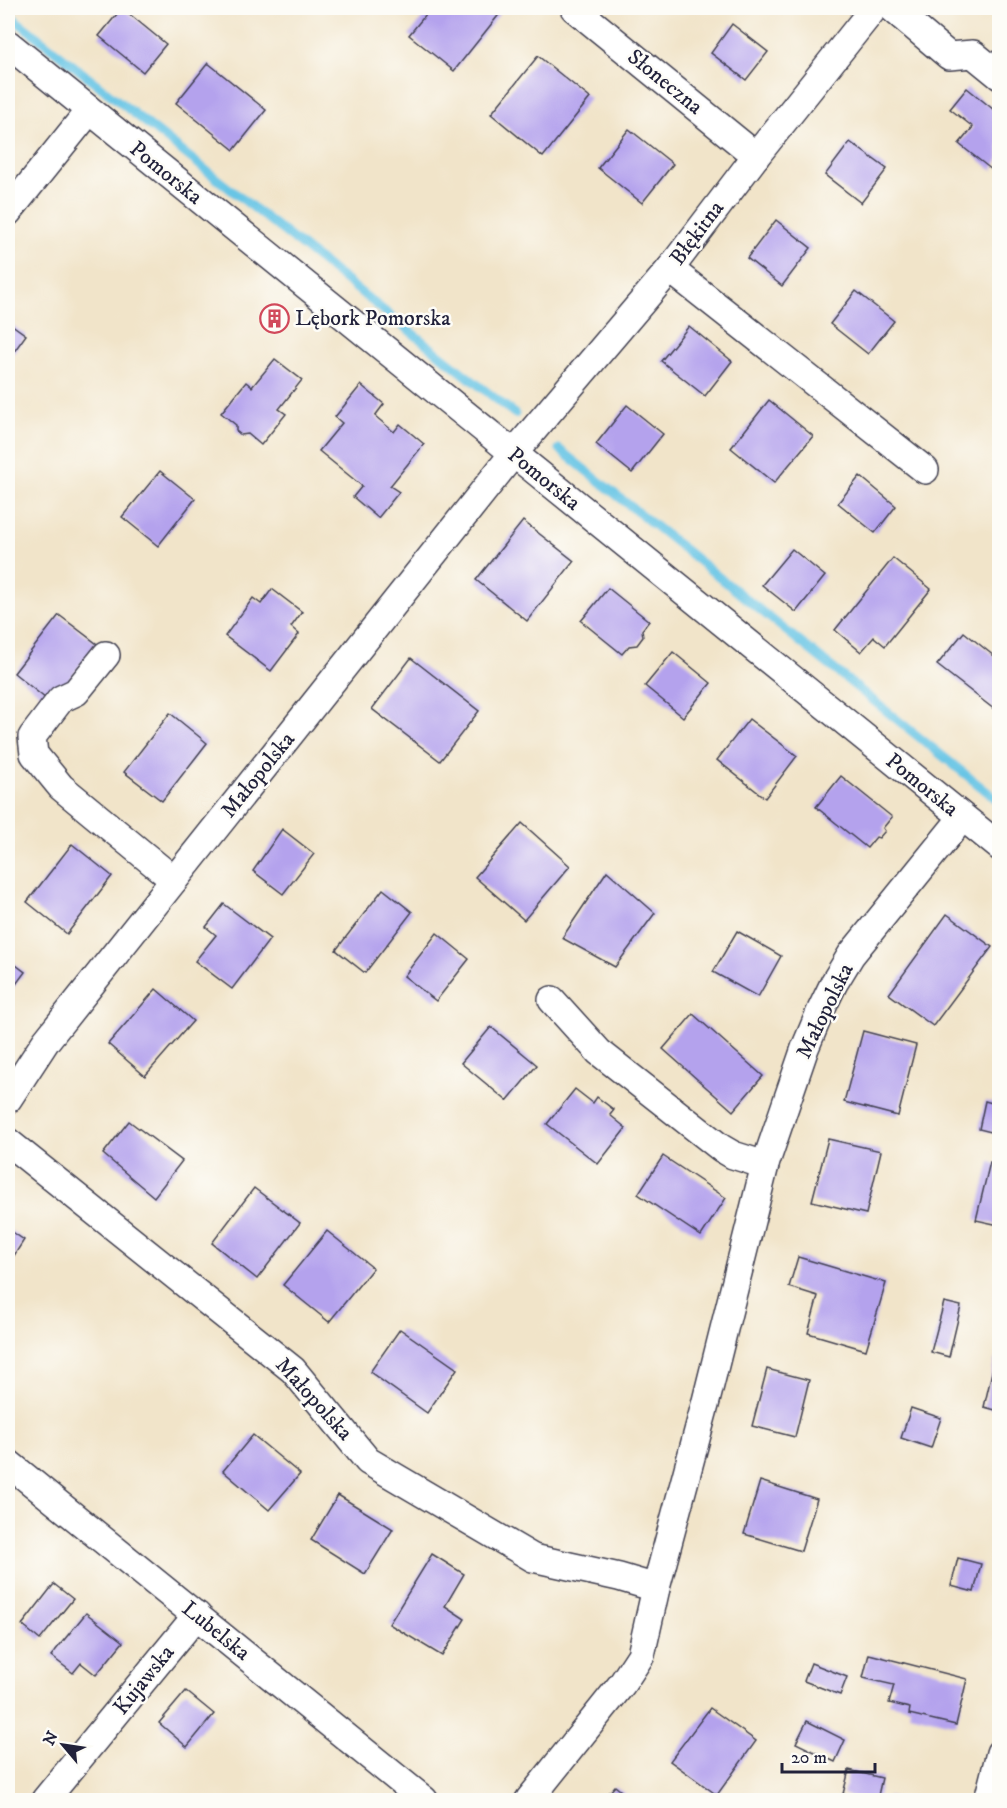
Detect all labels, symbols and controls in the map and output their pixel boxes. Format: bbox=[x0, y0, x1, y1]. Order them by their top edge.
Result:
street label: Słoneczna bbox=[622, 43, 709, 121]
street label: Pomorska bbox=[124, 135, 208, 211]
street label: Błękitna bbox=[664, 195, 730, 271]
building icon: Lębork Pomorska bbox=[258, 302, 290, 334]
place label: Lębork Pomorska bbox=[295, 305, 451, 332]
street label: Pomorska bbox=[502, 441, 586, 517]
street label: Małopolska bbox=[215, 726, 301, 823]
street label: Pomorska bbox=[880, 747, 964, 823]
street label: Małopolska bbox=[790, 958, 860, 1063]
street label: Małopolska bbox=[270, 1352, 359, 1447]
street label: Lubelska bbox=[176, 1595, 256, 1667]
street label: Kujawska bbox=[108, 1639, 181, 1720]
north arrow bbox=[33, 1715, 93, 1775]
text: N bbox=[39, 1728, 63, 1749]
scale bar bbox=[782, 1736, 875, 1774]
text: 20 m bbox=[791, 1747, 827, 1769]

